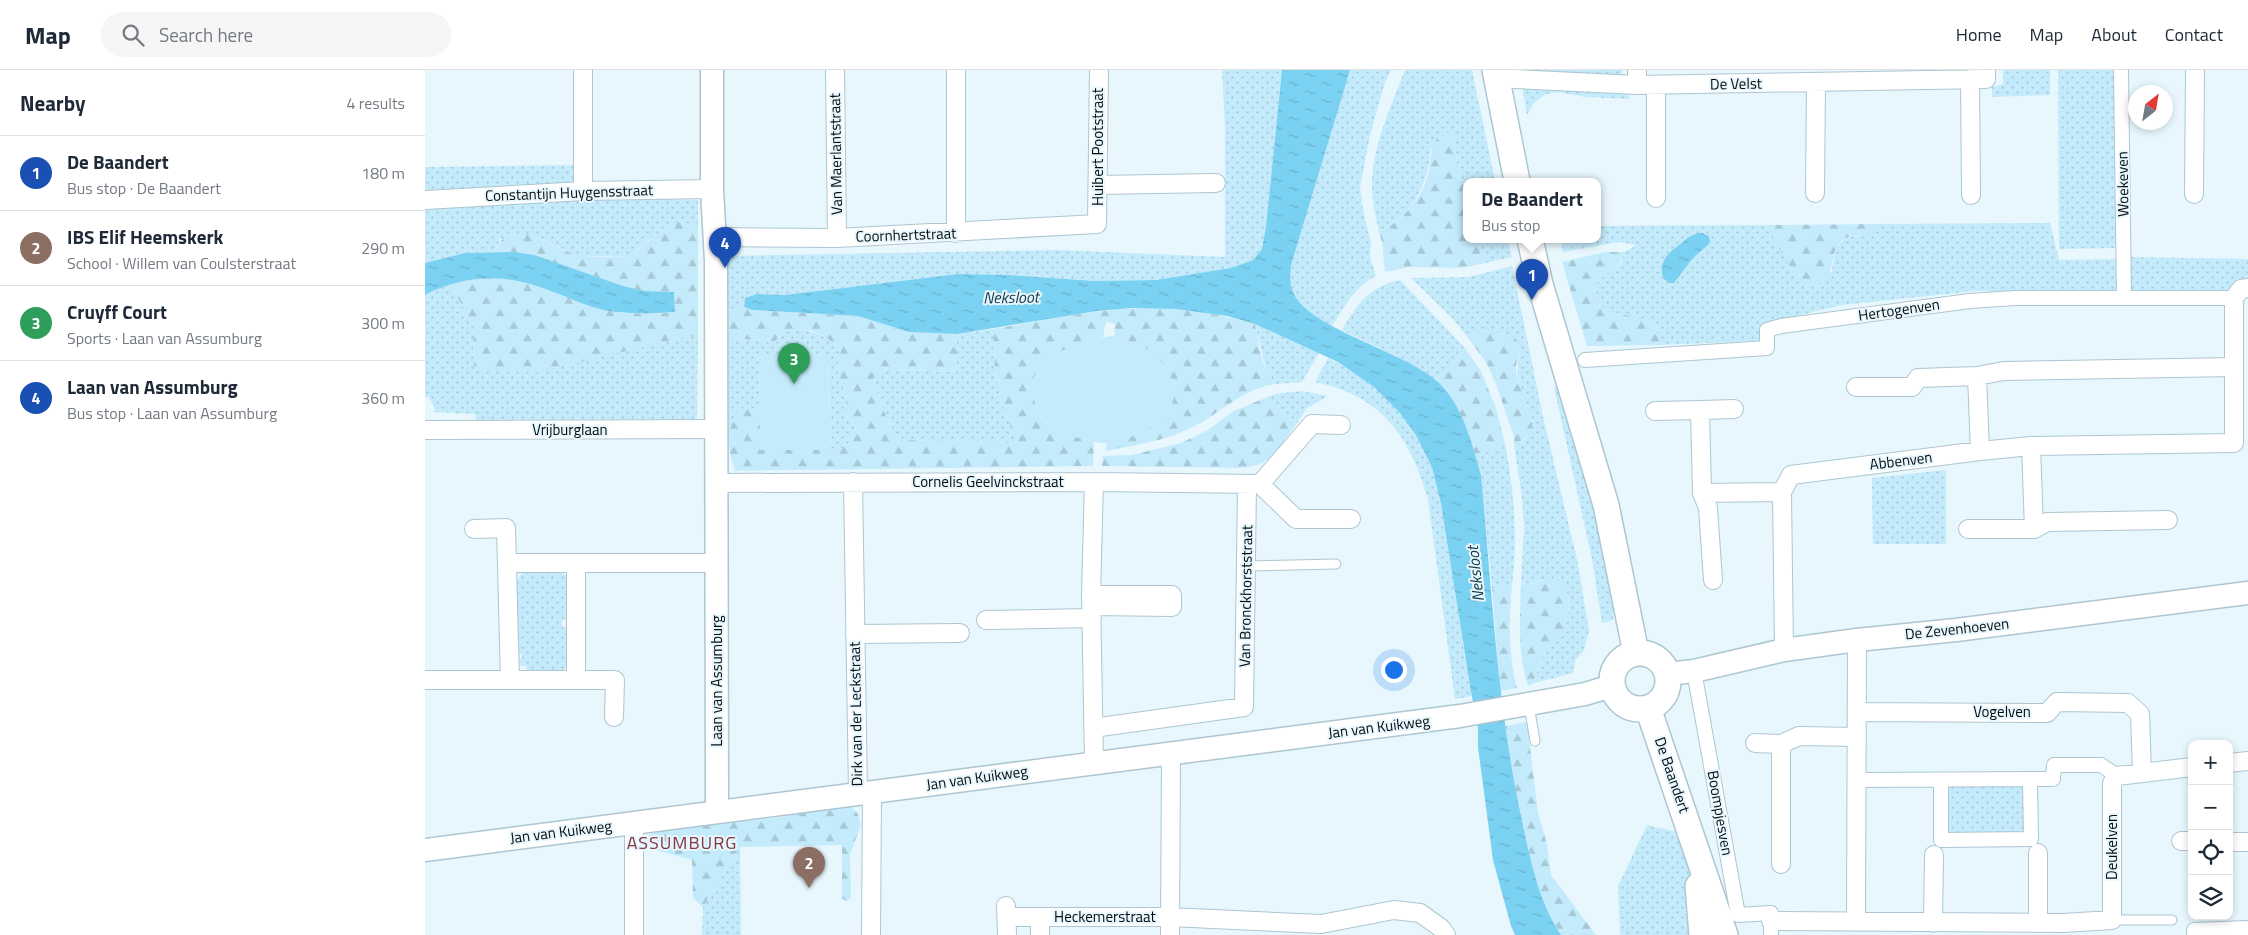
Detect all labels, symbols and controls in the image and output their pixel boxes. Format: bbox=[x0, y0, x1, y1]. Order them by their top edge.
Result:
search box bbox=[101, 12, 451, 57]
text: Map bbox=[25, 17, 71, 53]
text: Search here bbox=[159, 20, 253, 49]
icon: search bbox=[119, 21, 147, 49]
text: Home bbox=[1956, 21, 2002, 48]
text: Map bbox=[2030, 21, 2063, 48]
text: About bbox=[2091, 21, 2137, 48]
text: Contact bbox=[2165, 21, 2223, 48]
street label: De Velst bbox=[1710, 72, 1763, 95]
north arrow bbox=[2128, 85, 2173, 130]
text: Nearby bbox=[20, 87, 85, 119]
street label: Huibert Pootstraat bbox=[1086, 87, 1109, 206]
text: 4 results bbox=[346, 91, 405, 115]
street label: Van Maerlantstraat bbox=[823, 92, 848, 215]
text: De Baandert bbox=[67, 147, 169, 176]
street label: Woekeven bbox=[2110, 151, 2135, 217]
text: 1 bbox=[32, 161, 40, 185]
text: 180 m bbox=[361, 161, 405, 185]
text: Bus stop · De Baandert bbox=[67, 176, 221, 200]
street label: Constantijn Huygensstraat bbox=[485, 178, 654, 207]
popup bbox=[1463, 178, 1601, 243]
text: De Baandert bbox=[1481, 184, 1583, 213]
text: Bus stop bbox=[1481, 213, 1540, 237]
street label: Coornhertstraat bbox=[855, 221, 958, 248]
text: IBS Elif Heemskerk bbox=[67, 222, 223, 251]
pin: 4 bbox=[709, 227, 741, 268]
text: 2 bbox=[32, 236, 40, 260]
text: 290 m bbox=[361, 236, 405, 260]
text: School · Willem van Coulsterstraat bbox=[67, 251, 296, 275]
pin: 1 bbox=[1516, 259, 1548, 300]
water label: Neksloot bbox=[983, 284, 1041, 309]
street label: Hertogenven bbox=[1857, 292, 1941, 327]
text: Cruyff Court bbox=[67, 297, 167, 326]
text: 3 bbox=[32, 311, 40, 335]
text: 300 m bbox=[361, 311, 405, 335]
text: Sports · Laan van Assumburg bbox=[67, 326, 262, 350]
pin: 3 bbox=[778, 343, 810, 384]
text: Laan van Assumburg bbox=[67, 372, 238, 401]
text: 4 bbox=[32, 386, 40, 410]
text: 360 m bbox=[361, 386, 405, 410]
text: Bus stop · Laan van Assumburg bbox=[67, 401, 277, 425]
street label: Vrijburglaan bbox=[532, 418, 608, 441]
street label: Abbenven bbox=[1868, 445, 1934, 476]
street label: Cornelis Geelvinckstraat bbox=[912, 470, 1065, 493]
street label: Van Bronckhorststraat bbox=[1233, 524, 1258, 667]
water label: Neksloot bbox=[1460, 543, 1490, 603]
street label: De Zevenhoeven bbox=[1904, 612, 2010, 645]
street label: Laan van Assumburg bbox=[705, 615, 728, 747]
street label: Dirk van der Leckstraat bbox=[843, 641, 868, 787]
your location bbox=[1381, 657, 1407, 683]
street label: Vogelven bbox=[1973, 700, 2031, 723]
street label: Jan van Kuikweg bbox=[1327, 709, 1432, 744]
street label: De Baandert bbox=[1649, 734, 1696, 817]
map controls bbox=[2188, 740, 2233, 920]
button: + bbox=[2188, 740, 2233, 785]
street label: Jan van Kuikweg bbox=[925, 759, 1030, 796]
street label: Boompjesven bbox=[1702, 769, 1739, 857]
button: − bbox=[2188, 785, 2233, 830]
street label: Jan van Kuikweg bbox=[509, 814, 614, 849]
street label: Deukelven bbox=[2100, 814, 2123, 880]
district label: ASSUMBURG bbox=[627, 829, 737, 856]
button: locate bbox=[2188, 830, 2233, 875]
pin: 2 bbox=[793, 847, 825, 888]
button: layers bbox=[2188, 875, 2233, 920]
street label: Heckemerstraat bbox=[1054, 905, 1157, 928]

